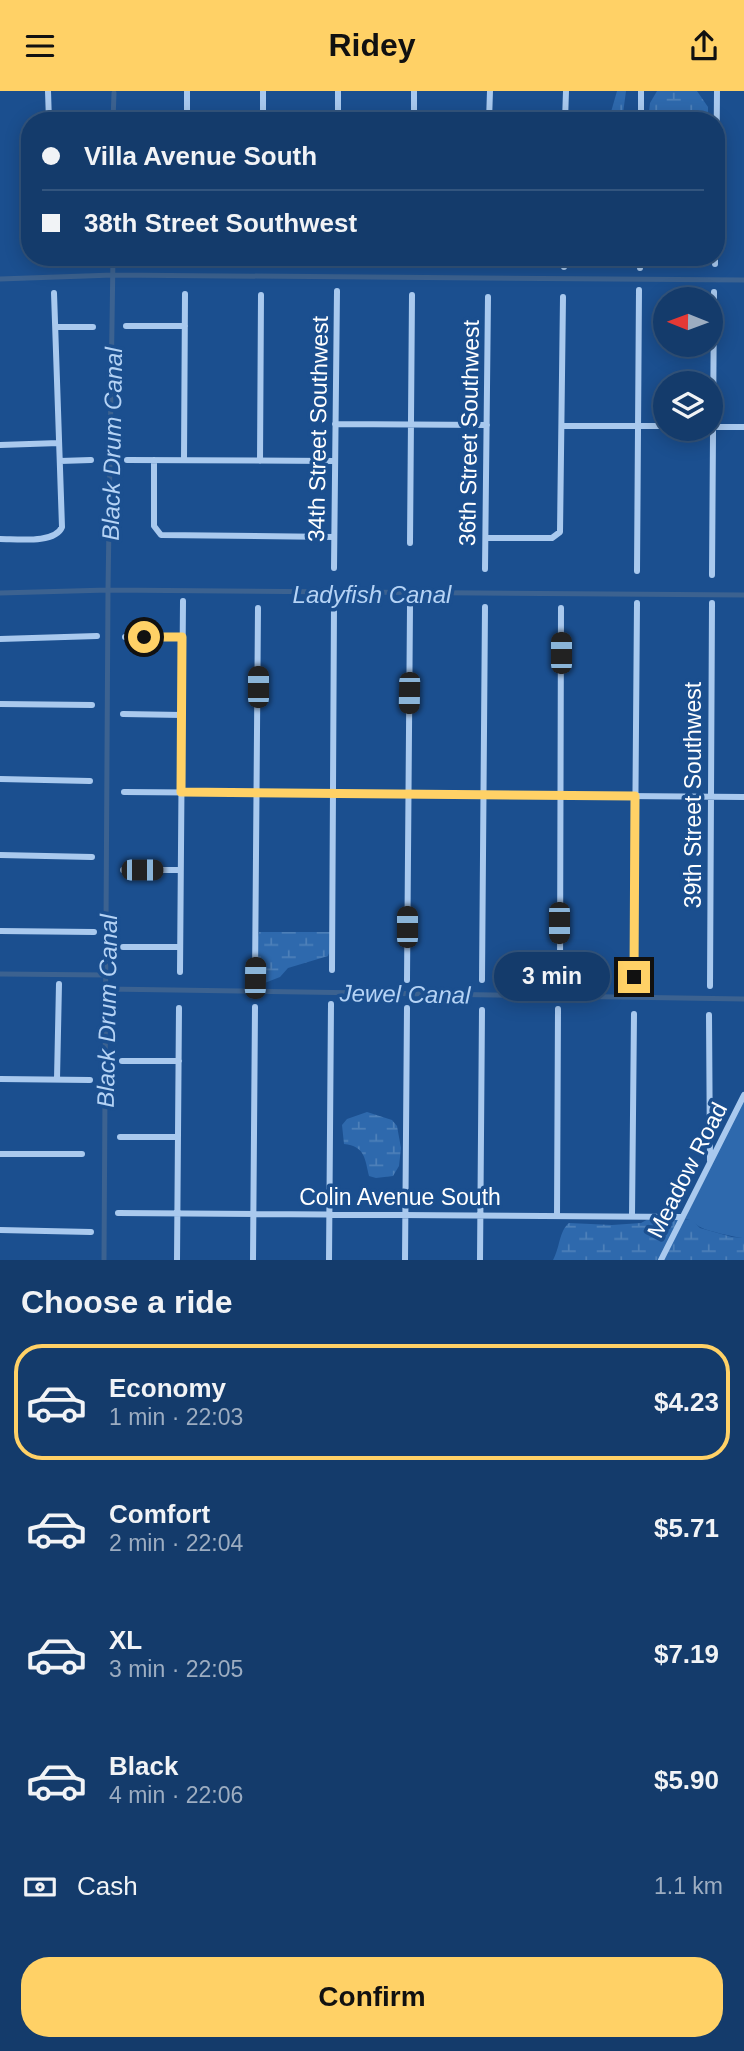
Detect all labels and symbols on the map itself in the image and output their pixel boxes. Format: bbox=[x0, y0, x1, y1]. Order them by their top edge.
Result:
north arrow bbox=[653, 287, 723, 357]
street label: 34th Street Southwest bbox=[303, 315, 333, 542]
street label: 36th Street Southwest bbox=[454, 319, 484, 546]
water label: Black Drum Canal bbox=[97, 346, 127, 541]
water label: Ladyfish Canal bbox=[293, 581, 452, 608]
route start bbox=[128, 621, 160, 653]
car bbox=[551, 632, 572, 674]
car bbox=[248, 666, 269, 708]
car bbox=[399, 672, 420, 714]
street label: 39th Street Southwest bbox=[680, 681, 706, 908]
car bbox=[122, 860, 164, 881]
car bbox=[549, 902, 570, 944]
car bbox=[397, 906, 418, 948]
water label: Black Drum Canal bbox=[92, 913, 122, 1108]
callout: 3 min bbox=[494, 953, 610, 1001]
car bbox=[245, 957, 266, 999]
route end bbox=[618, 961, 650, 993]
water label: Jewel Canal bbox=[338, 979, 471, 1009]
street label: Meadow Road bbox=[642, 1098, 732, 1242]
street label: Colin Avenue South bbox=[299, 1184, 501, 1210]

